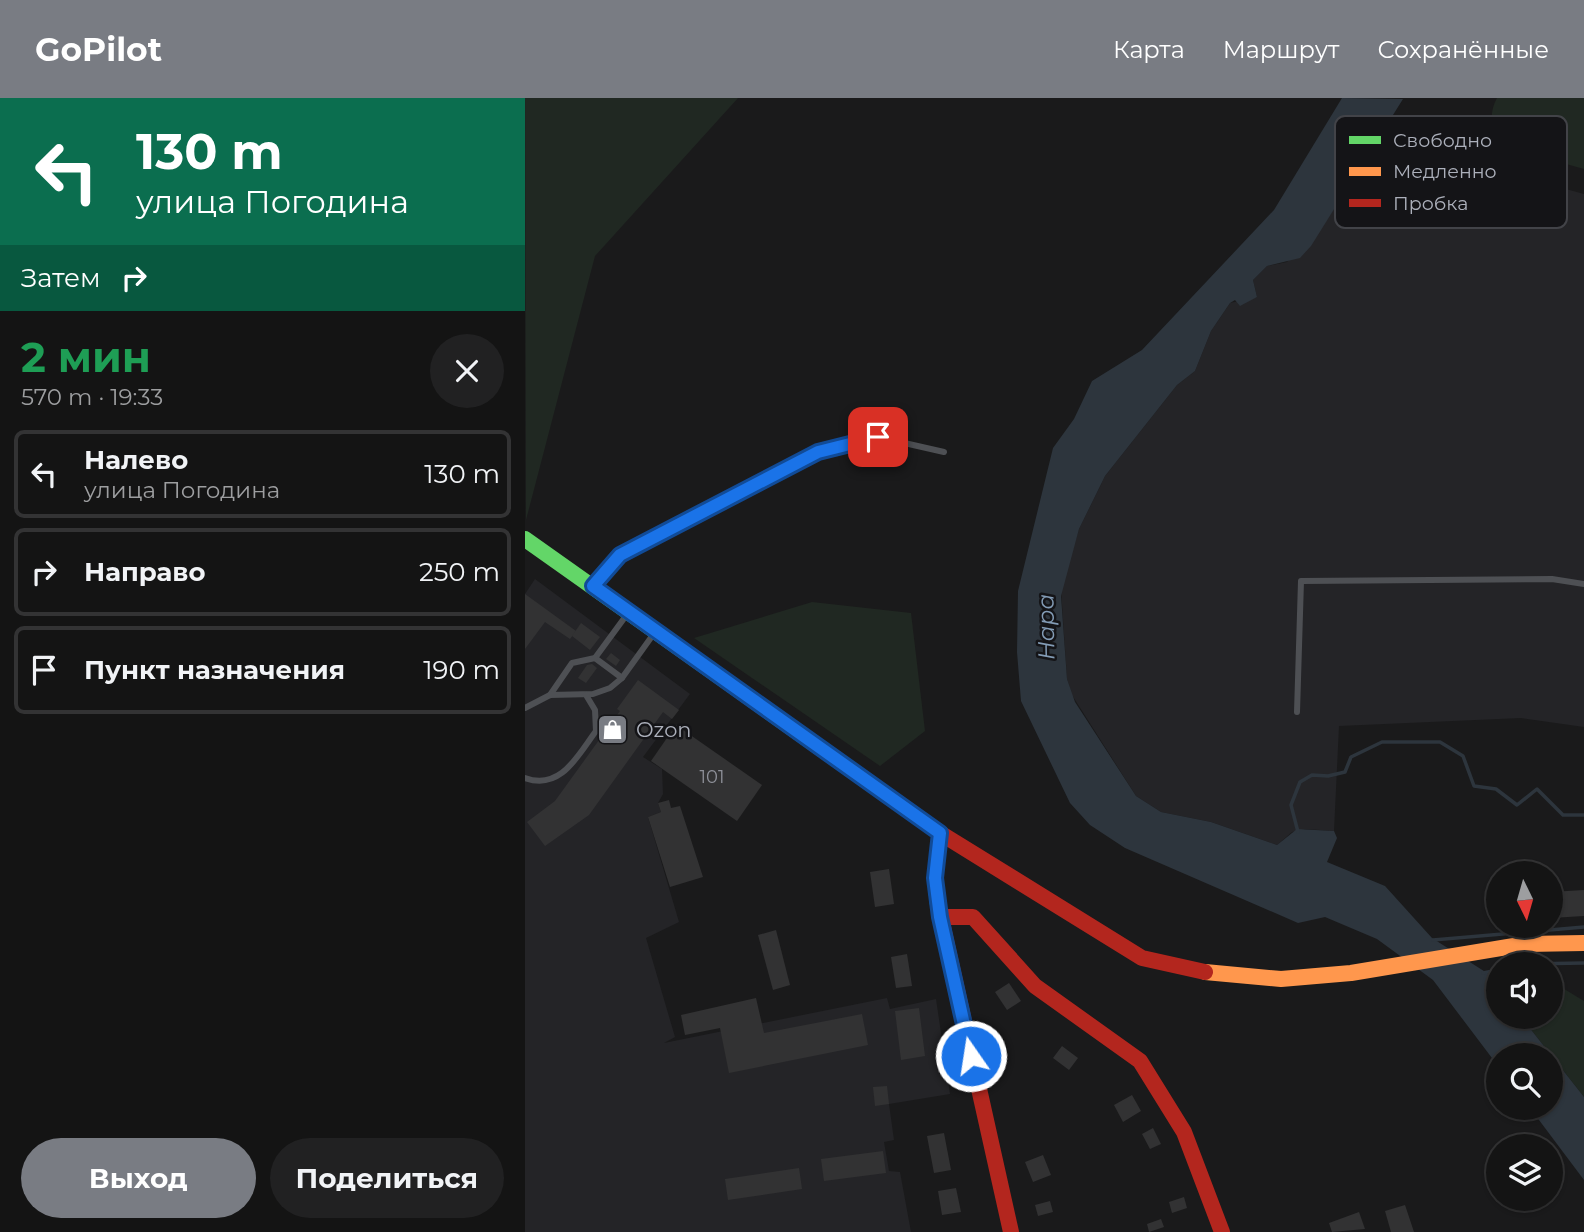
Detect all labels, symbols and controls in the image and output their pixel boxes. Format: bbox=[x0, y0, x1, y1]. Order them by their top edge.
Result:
text: GoPilot bbox=[35, 29, 162, 69]
text: Карта bbox=[1113, 35, 1185, 64]
text: Маршрут bbox=[1223, 35, 1339, 64]
text: Сохранённые bbox=[1377, 35, 1549, 64]
legend bbox=[1335, 116, 1567, 228]
text: 130 m bbox=[136, 122, 283, 181]
icon: left bbox=[21, 126, 112, 217]
text: Свободно bbox=[1393, 129, 1492, 152]
text: Медленно bbox=[1393, 160, 1497, 183]
text: улица Погодина bbox=[136, 182, 409, 221]
text: Пробка bbox=[1393, 192, 1468, 215]
icon: right bbox=[115, 259, 153, 297]
text: Затем bbox=[21, 262, 101, 294]
text: 2 мин bbox=[21, 331, 151, 383]
button: close bbox=[430, 334, 504, 408]
text: 570 m · 19:33 bbox=[21, 383, 163, 411]
pin bbox=[848, 407, 908, 467]
icon: arrive bbox=[859, 418, 897, 456]
text: Налево bbox=[84, 444, 188, 476]
icon: left bbox=[25, 455, 63, 493]
text: 130 m bbox=[424, 458, 500, 490]
text: улица Погодина bbox=[84, 476, 280, 504]
icon: right bbox=[25, 553, 63, 591]
text: Направо bbox=[84, 556, 205, 588]
text: 250 m bbox=[419, 556, 500, 588]
water label: Нара bbox=[1031, 594, 1061, 660]
icon: arrive bbox=[25, 651, 63, 689]
text: Пункт назначения bbox=[84, 654, 345, 686]
text: 190 m bbox=[423, 654, 500, 686]
shop icon: Ozon bbox=[596, 713, 630, 747]
place label: Ozon bbox=[636, 717, 692, 742]
house number: 101 bbox=[700, 766, 724, 788]
north arrow bbox=[1486, 861, 1563, 938]
map controls bbox=[1486, 861, 1563, 1211]
button: sound bbox=[1486, 952, 1563, 1029]
position arrow bbox=[934, 1019, 1008, 1093]
button: search bbox=[1486, 1043, 1563, 1120]
button: layers bbox=[1486, 1134, 1563, 1211]
button: Выход bbox=[21, 1138, 256, 1218]
button: Поделиться bbox=[270, 1138, 504, 1218]

